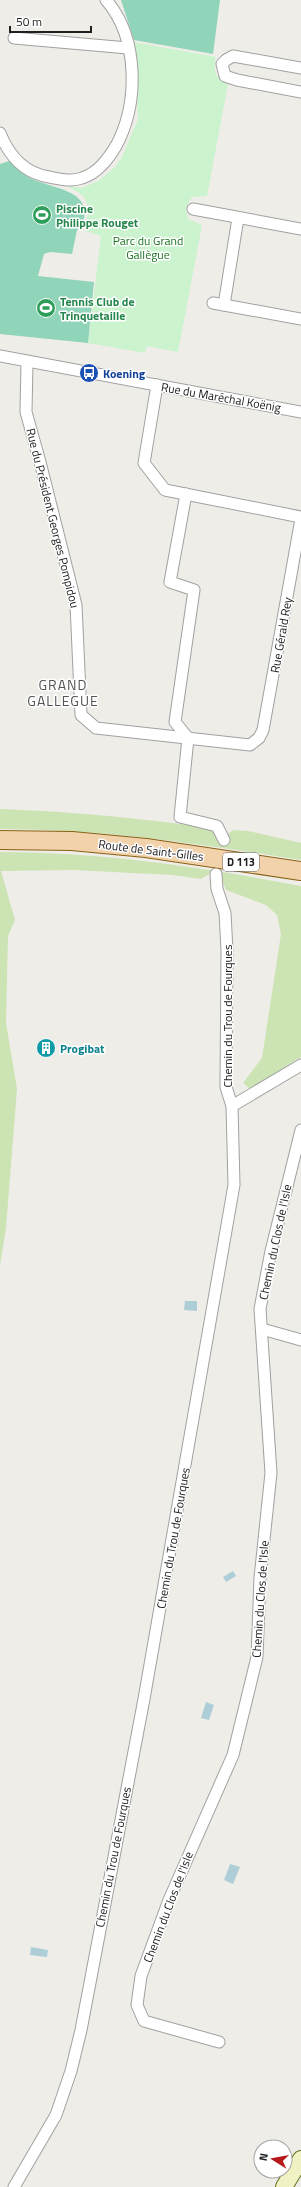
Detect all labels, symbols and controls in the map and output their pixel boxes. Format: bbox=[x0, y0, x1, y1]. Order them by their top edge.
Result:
scale bar bbox=[10, 8, 91, 34]
text: 50 m bbox=[16, 12, 42, 31]
place label: Piscine Philippe Rouget bbox=[56, 199, 139, 232]
sports icon: Piscine Philippe Rouget bbox=[31, 204, 53, 226]
park label: Parc du Grand Gallègue bbox=[113, 231, 183, 264]
place label: Tennis Club de Trinquetaille bbox=[60, 292, 135, 325]
sports icon: Tennis Club de Trinquetaille bbox=[35, 297, 57, 319]
bus stop icon: Koening bbox=[78, 362, 100, 384]
place label: Koening bbox=[103, 364, 146, 383]
street label: Rue du Maréchal Koënig bbox=[160, 377, 282, 417]
street label: Rue du Président Georges Pompidou bbox=[21, 426, 85, 610]
street label: Rue Gérald Rey bbox=[265, 595, 297, 674]
district label: GRAND GALLEGUE bbox=[27, 674, 99, 711]
street label: Route de Saint-Gilles bbox=[97, 834, 205, 866]
road number: D 113 bbox=[223, 853, 259, 871]
street label: Chemin du Trou de Fourques bbox=[218, 944, 237, 1087]
building icon: Progibat bbox=[35, 1037, 57, 1059]
place label: Progibat bbox=[60, 1039, 105, 1058]
street label: Chemin du Clos de l'Isle bbox=[253, 1182, 297, 1302]
street label: Chemin du Trou de Fourques bbox=[151, 1466, 195, 1610]
street label: Chemin du Clos de l'Isle bbox=[246, 1540, 274, 1658]
street label: Chemin du Trou de Fourques bbox=[90, 1785, 136, 1929]
street label: Chemin du Clos de l'Isle bbox=[138, 1849, 198, 1965]
north arrow bbox=[253, 2139, 293, 2179]
text: N bbox=[255, 2152, 272, 2162]

